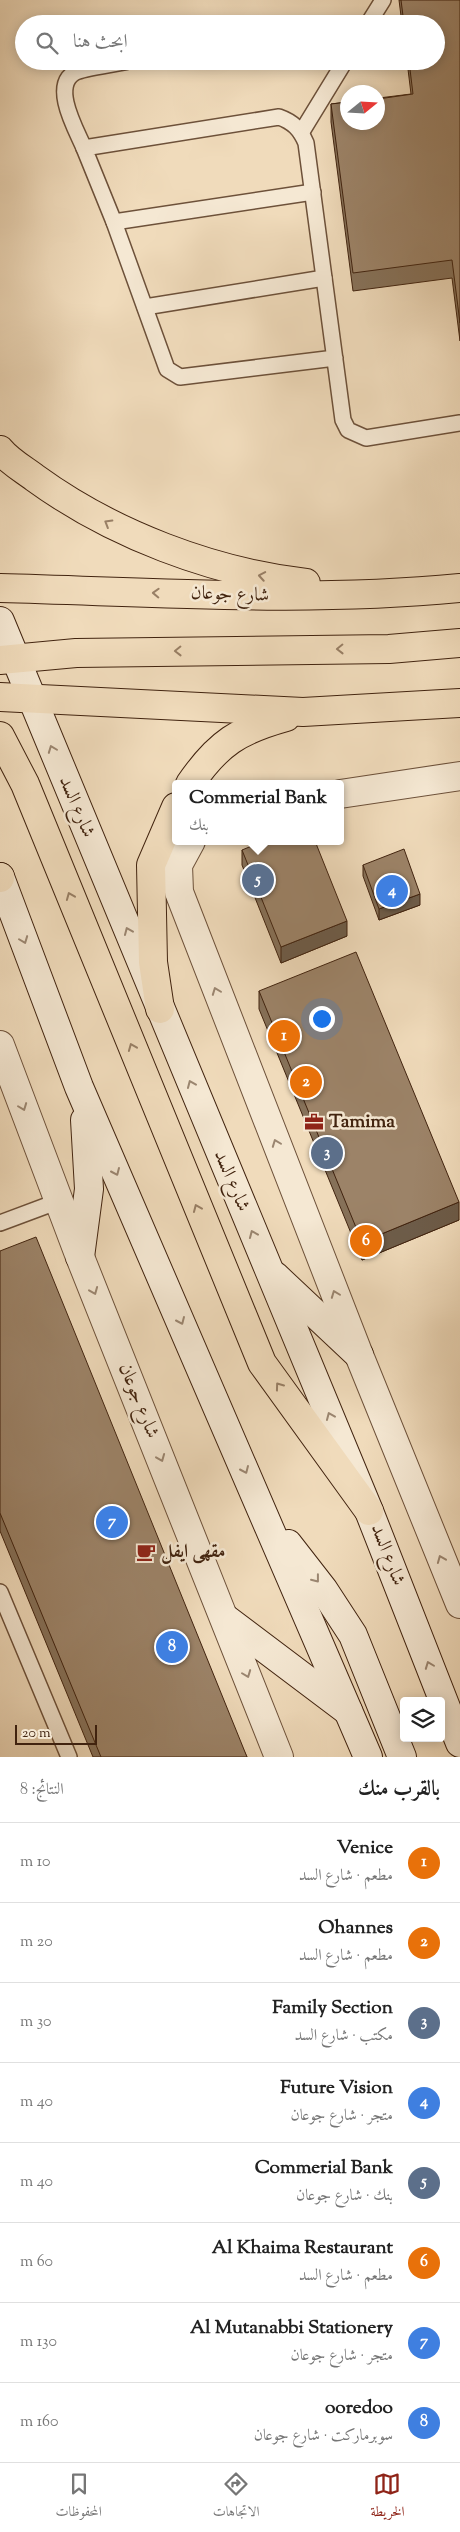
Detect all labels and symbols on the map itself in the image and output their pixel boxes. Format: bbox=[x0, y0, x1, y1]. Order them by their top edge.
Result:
north arrow bbox=[340, 85, 385, 130]
one-way arrow bbox=[105, 520, 114, 530]
one-way arrow bbox=[257, 571, 266, 581]
street label: شارع جوعان bbox=[190, 580, 270, 610]
one-way arrow bbox=[151, 588, 159, 598]
one-way arrow bbox=[336, 644, 344, 654]
one-way arrow bbox=[174, 646, 182, 657]
one-way arrow bbox=[48, 745, 58, 754]
street label: شارع السد bbox=[51, 772, 101, 842]
pin: 5 bbox=[242, 861, 274, 899]
pin: 4 bbox=[376, 872, 408, 910]
one-way arrow bbox=[66, 892, 77, 901]
one-way arrow bbox=[123, 927, 134, 936]
one-way arrow bbox=[18, 935, 28, 943]
one-way arrow bbox=[212, 988, 222, 996]
your location bbox=[309, 1006, 335, 1032]
pin: 1 bbox=[268, 1017, 300, 1055]
one-way arrow bbox=[128, 1043, 138, 1051]
pin: 2 bbox=[290, 1063, 322, 1101]
one-way arrow bbox=[187, 1080, 197, 1089]
one-way arrow bbox=[17, 1102, 28, 1111]
place label: Tamima bbox=[329, 1109, 395, 1136]
office icon: Tamima bbox=[303, 1111, 325, 1133]
pin: 3 bbox=[311, 1134, 343, 1172]
one-way arrow bbox=[272, 1139, 282, 1148]
street label: شارع السد bbox=[206, 1146, 256, 1216]
one-way arrow bbox=[109, 1167, 120, 1176]
one-way arrow bbox=[193, 1204, 204, 1213]
pin: 6 bbox=[350, 1222, 382, 1260]
one-way arrow bbox=[249, 1230, 260, 1239]
one-way arrow bbox=[88, 1286, 98, 1295]
one-way arrow bbox=[331, 1290, 342, 1299]
one-way arrow bbox=[174, 1316, 185, 1325]
street label: شارع جوعان bbox=[111, 1359, 165, 1443]
one-way arrow bbox=[276, 1383, 286, 1392]
one-way arrow bbox=[325, 1413, 335, 1421]
one-way arrow bbox=[155, 1453, 165, 1462]
one-way arrow bbox=[239, 1465, 250, 1474]
pin: 7 bbox=[96, 1503, 128, 1541]
street label: شارع السد bbox=[363, 1520, 411, 1590]
place label: مقهى ايفل bbox=[161, 1539, 225, 1566]
cafe icon: مقهى ايفل bbox=[135, 1541, 157, 1563]
one-way arrow bbox=[437, 1555, 447, 1563]
one-way arrow bbox=[310, 1573, 318, 1582]
pin: 8 bbox=[156, 1628, 188, 1666]
one-way arrow bbox=[425, 1661, 435, 1669]
one-way arrow bbox=[241, 1670, 251, 1678]
scale bar bbox=[15, 1722, 98, 1745]

